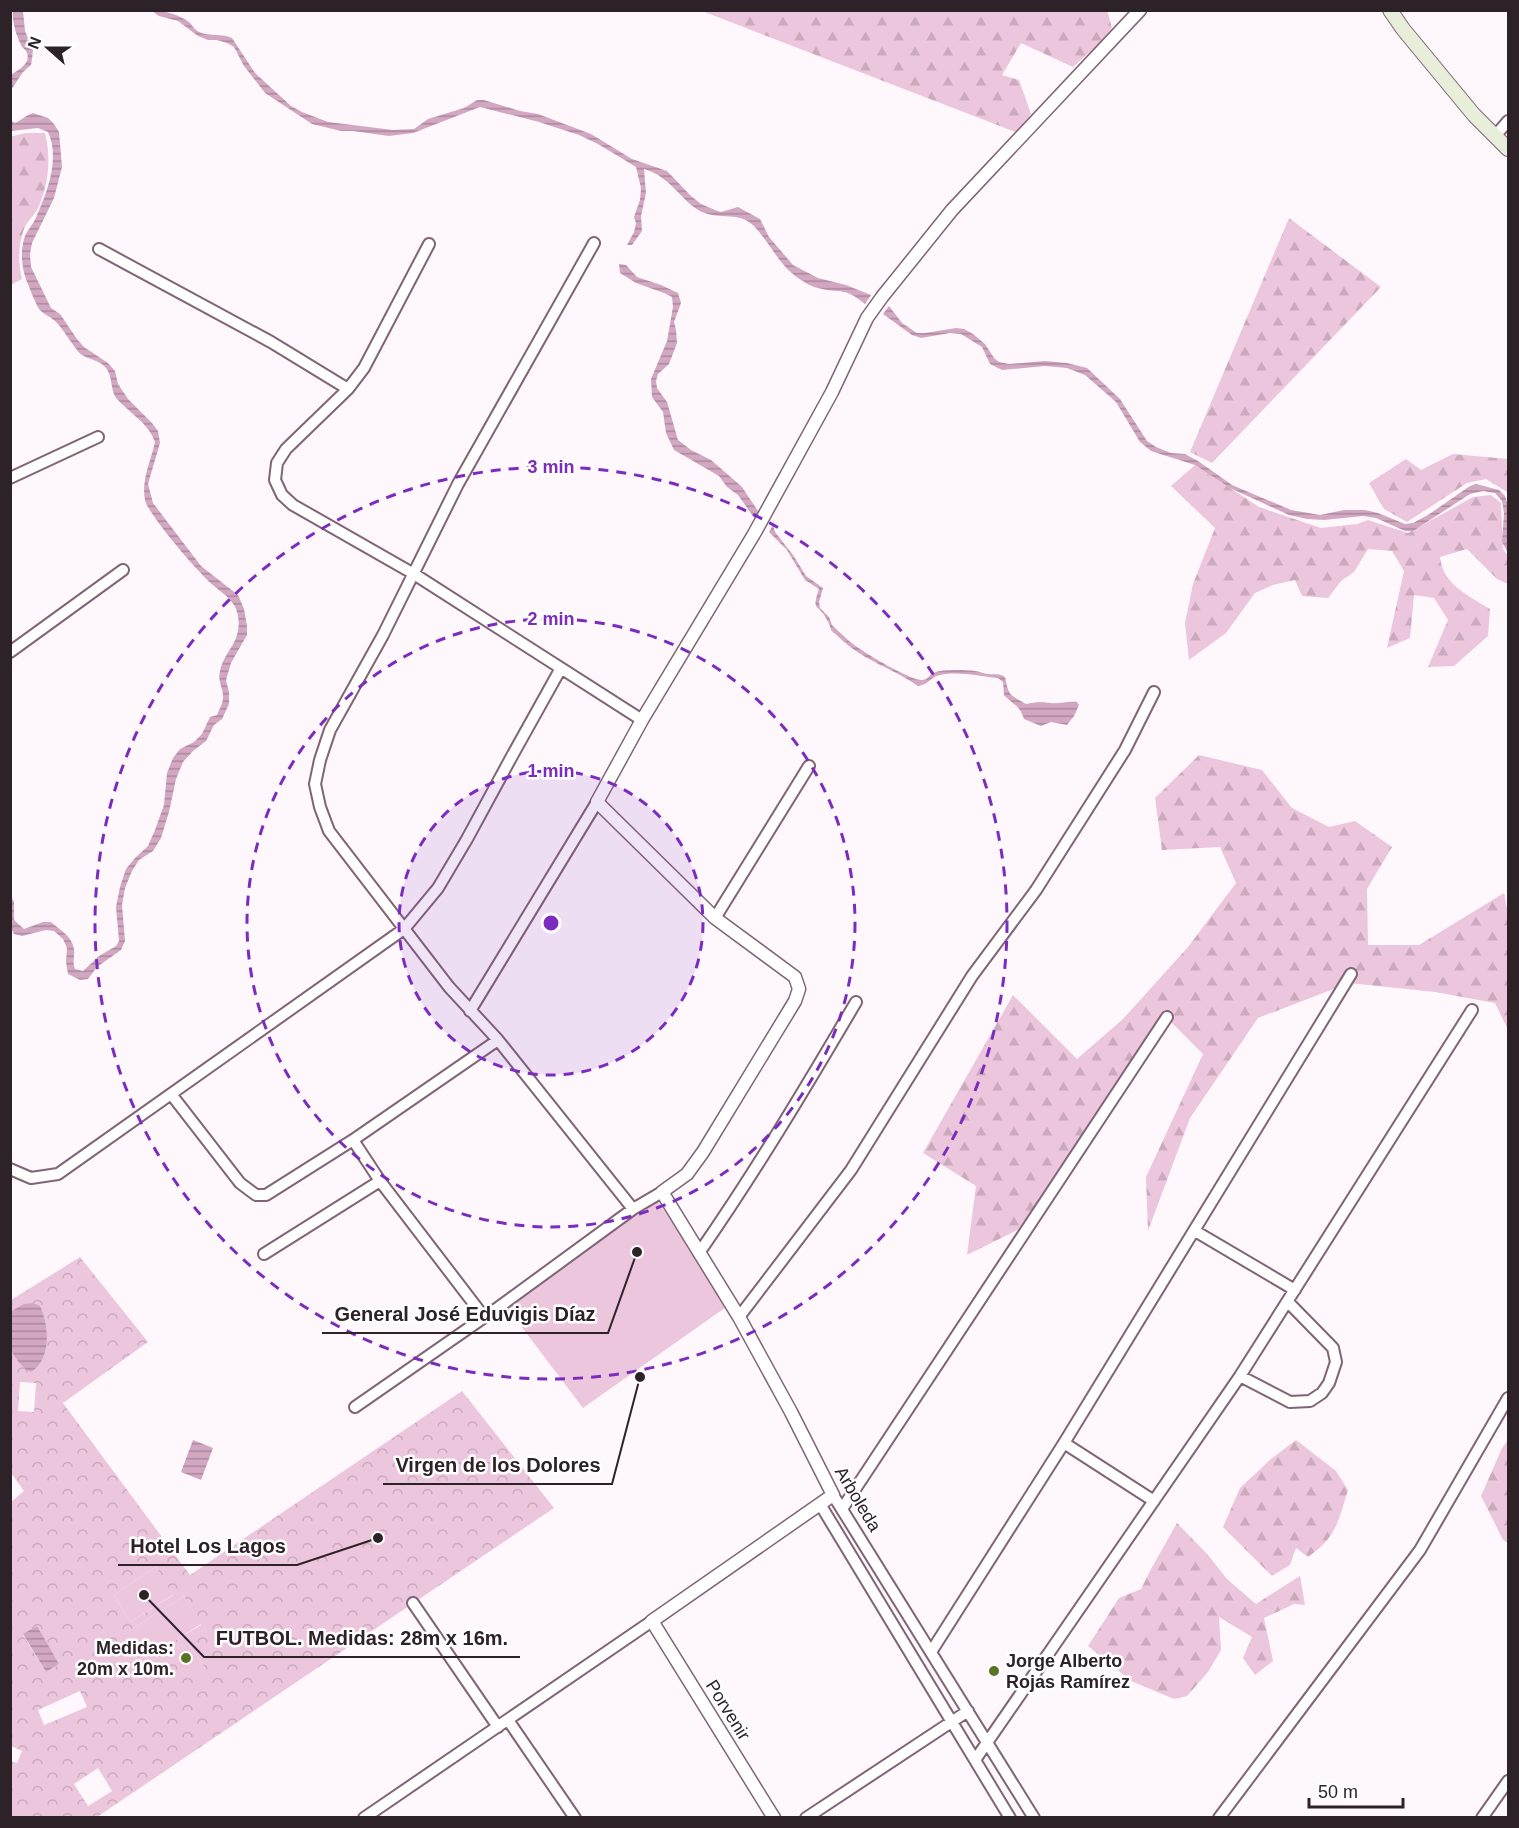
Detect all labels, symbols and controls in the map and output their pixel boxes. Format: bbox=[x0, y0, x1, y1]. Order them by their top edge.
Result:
north arrow bbox=[18, 18, 78, 78]
text: N bbox=[24, 34, 44, 51]
text: 3 min bbox=[527, 457, 575, 477]
text: 2 min bbox=[527, 609, 575, 629]
text: 1 min bbox=[527, 761, 575, 781]
centre of rings bbox=[541, 913, 561, 933]
callout: General José Eduvigis Díaz bbox=[322, 1295, 608, 1333]
text: General José Eduvigis Díaz bbox=[334, 1303, 596, 1325]
callout: Virgen de los Dolores bbox=[383, 1446, 612, 1484]
text: Virgen de los Dolores bbox=[395, 1454, 601, 1476]
street label: Arboleda bbox=[831, 1463, 886, 1536]
callout: Hotel Los Lagos bbox=[118, 1527, 297, 1565]
text: Hotel Los Lagos bbox=[130, 1535, 286, 1557]
callout: FUTBOL. Medidas: 28m x 16m. bbox=[204, 1619, 520, 1657]
text: FUTBOL. Medidas: 28m x 16m. bbox=[216, 1627, 508, 1649]
place label: Medidas: 20m x 10m. bbox=[77, 1638, 174, 1679]
marker: Medidas: 20m x 10m. bbox=[179, 1651, 193, 1665]
place label: Jorge Alberto Rojas Ramírez bbox=[1006, 1651, 1130, 1692]
marker: Jorge Alberto Rojas Ramírez bbox=[987, 1664, 1001, 1678]
street label: Porvenir bbox=[702, 1676, 754, 1744]
scale bar bbox=[1309, 1771, 1404, 1809]
text: 50 m bbox=[1318, 1782, 1358, 1802]

